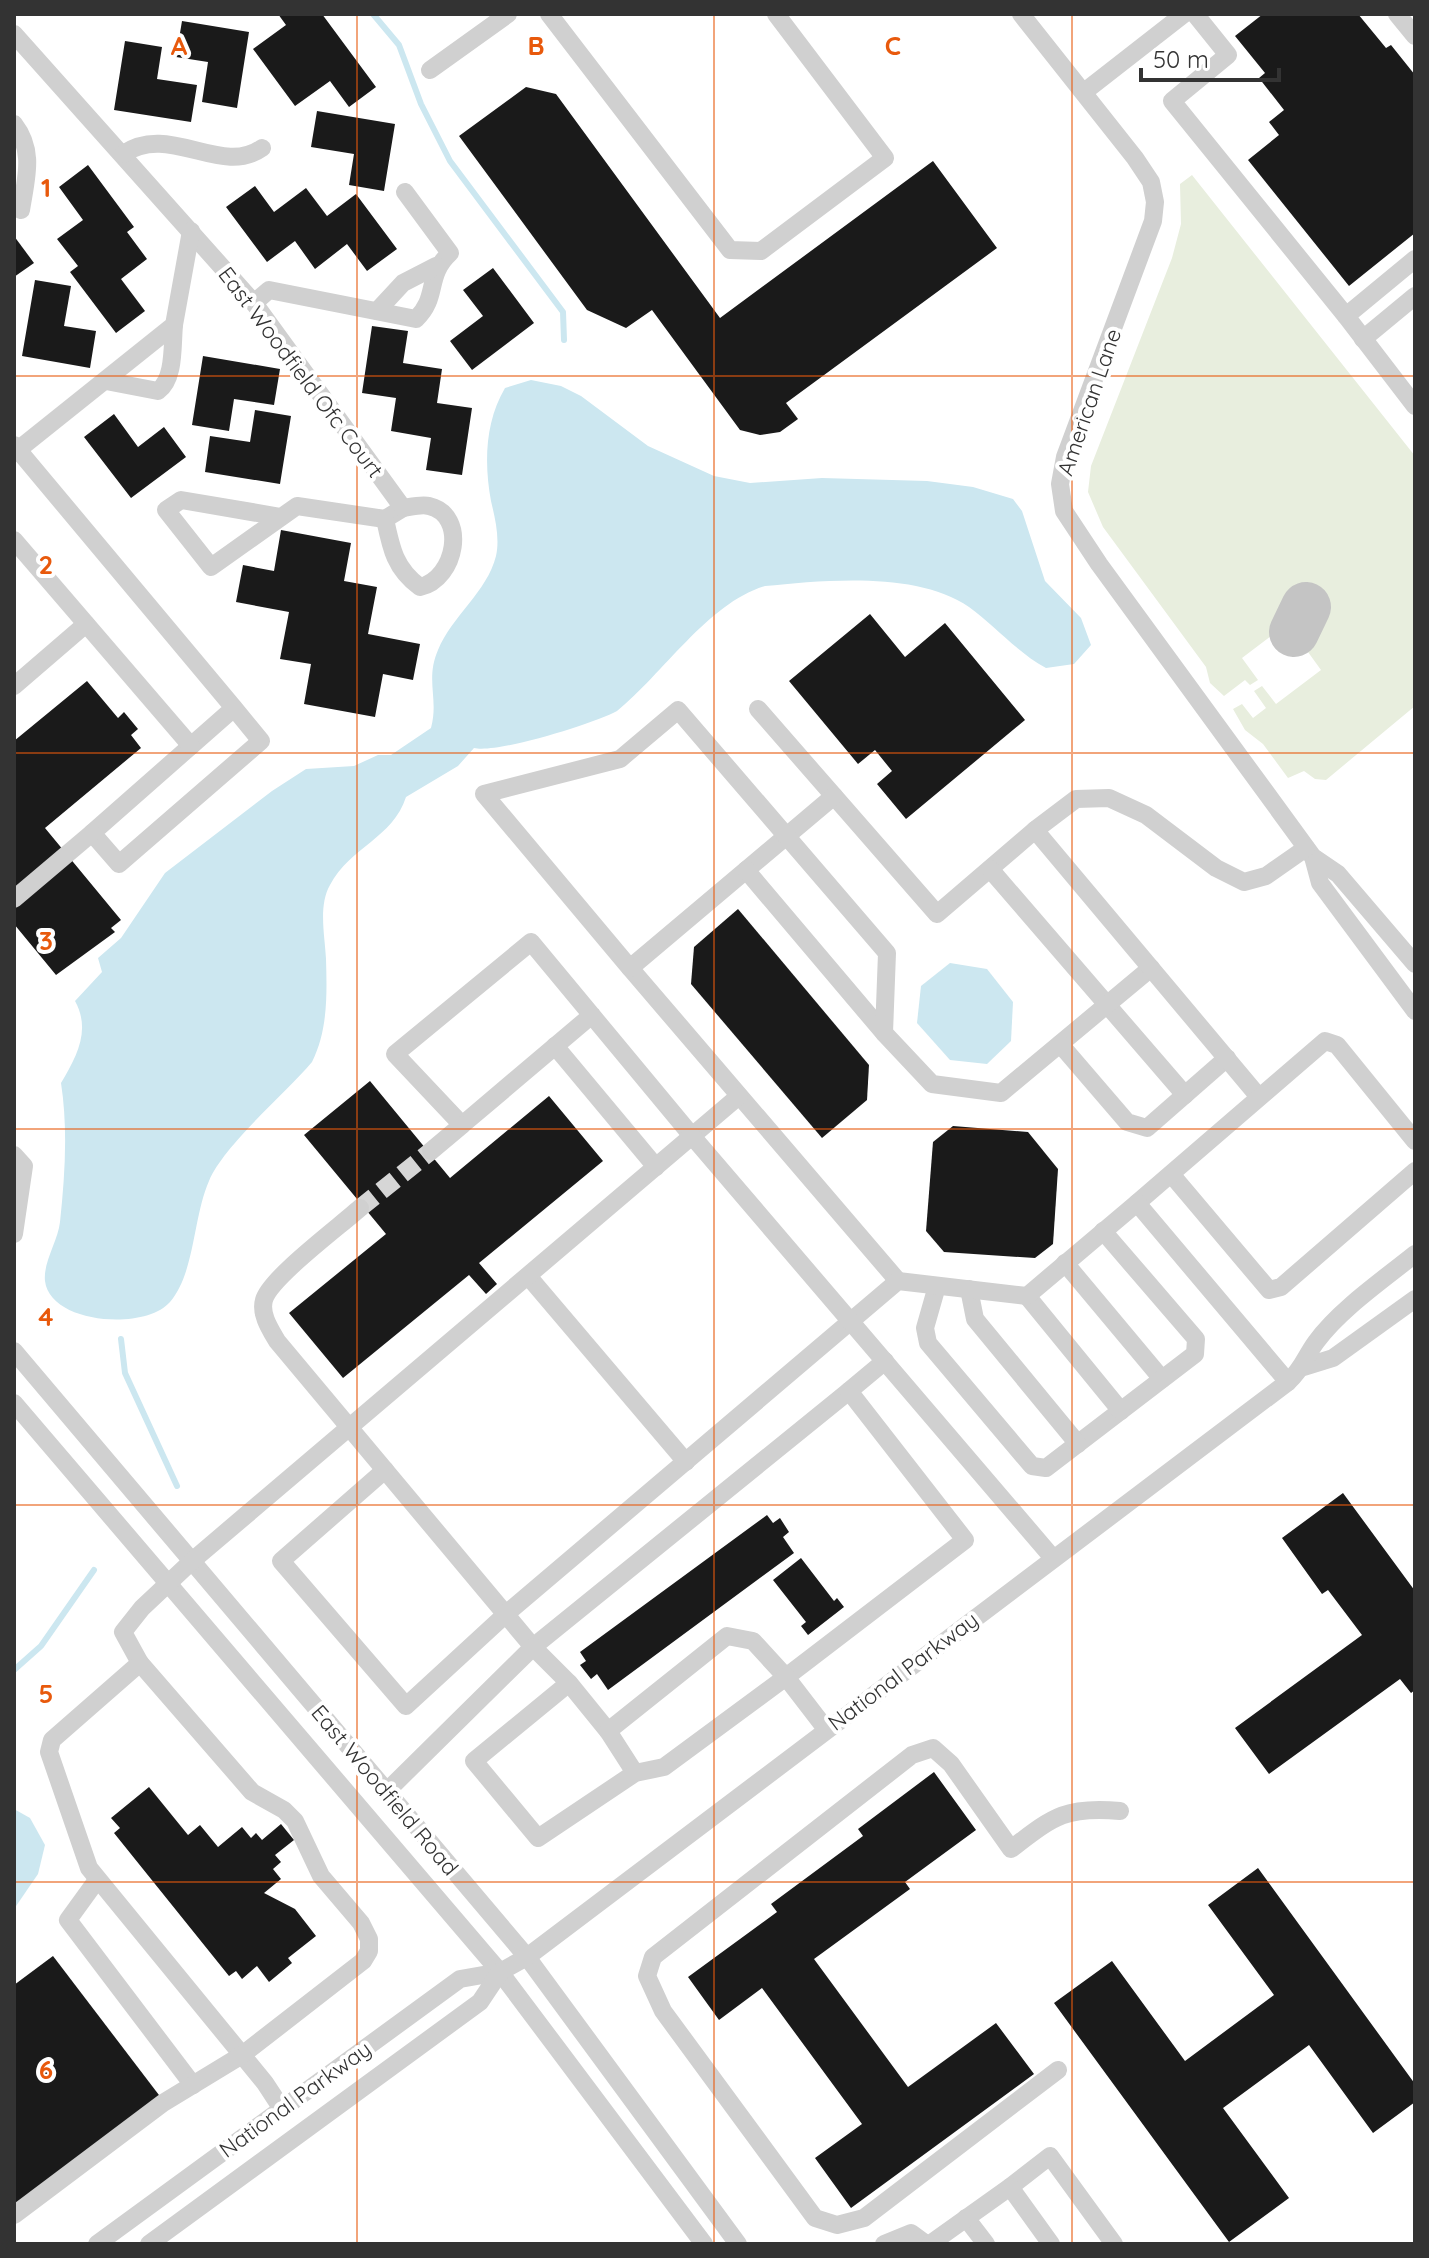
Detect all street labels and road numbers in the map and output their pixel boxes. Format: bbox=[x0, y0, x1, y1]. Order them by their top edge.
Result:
street label: East Woodfield Ofc Court bbox=[212, 261, 390, 483]
street label: American Lane bbox=[1051, 325, 1127, 479]
street label: National Parkway bbox=[822, 1605, 984, 1737]
street label: East Woodfield Road bbox=[305, 1699, 465, 1881]
street label: National Parkway bbox=[214, 2034, 376, 2164]

